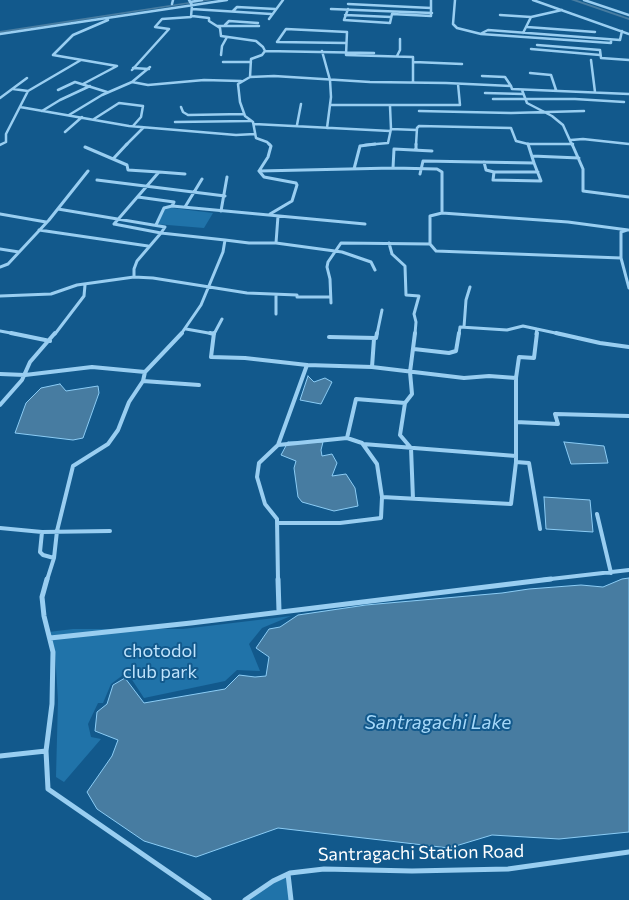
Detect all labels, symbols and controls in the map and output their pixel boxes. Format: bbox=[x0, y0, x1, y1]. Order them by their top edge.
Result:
park label: chotodol club park bbox=[123, 640, 197, 682]
water label: Santragachi Lake bbox=[365, 712, 511, 734]
street label: Santragachi Station Road bbox=[318, 840, 524, 866]

